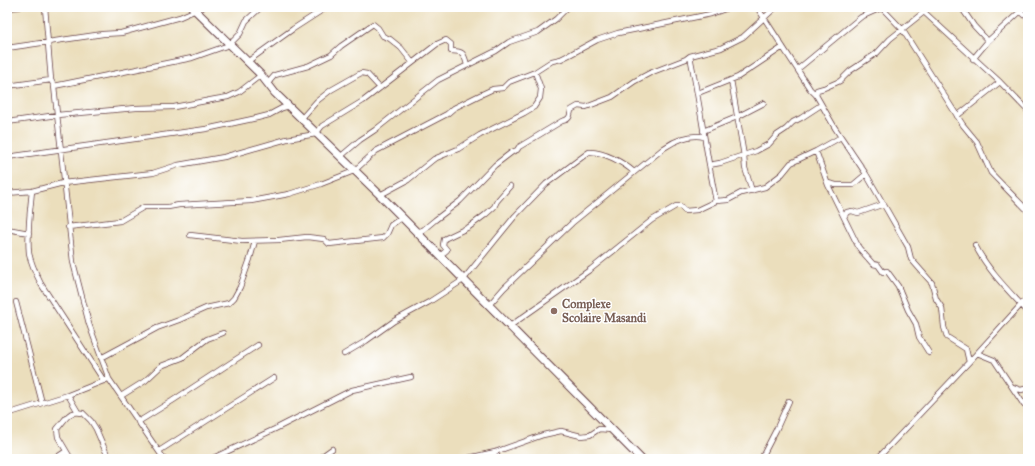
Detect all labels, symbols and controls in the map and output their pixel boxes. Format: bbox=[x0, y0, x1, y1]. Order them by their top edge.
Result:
place label: Complexe Scolaire Masandi bbox=[562, 297, 647, 325]
marker: Complexe Scolaire Masandi bbox=[549, 306, 559, 316]

